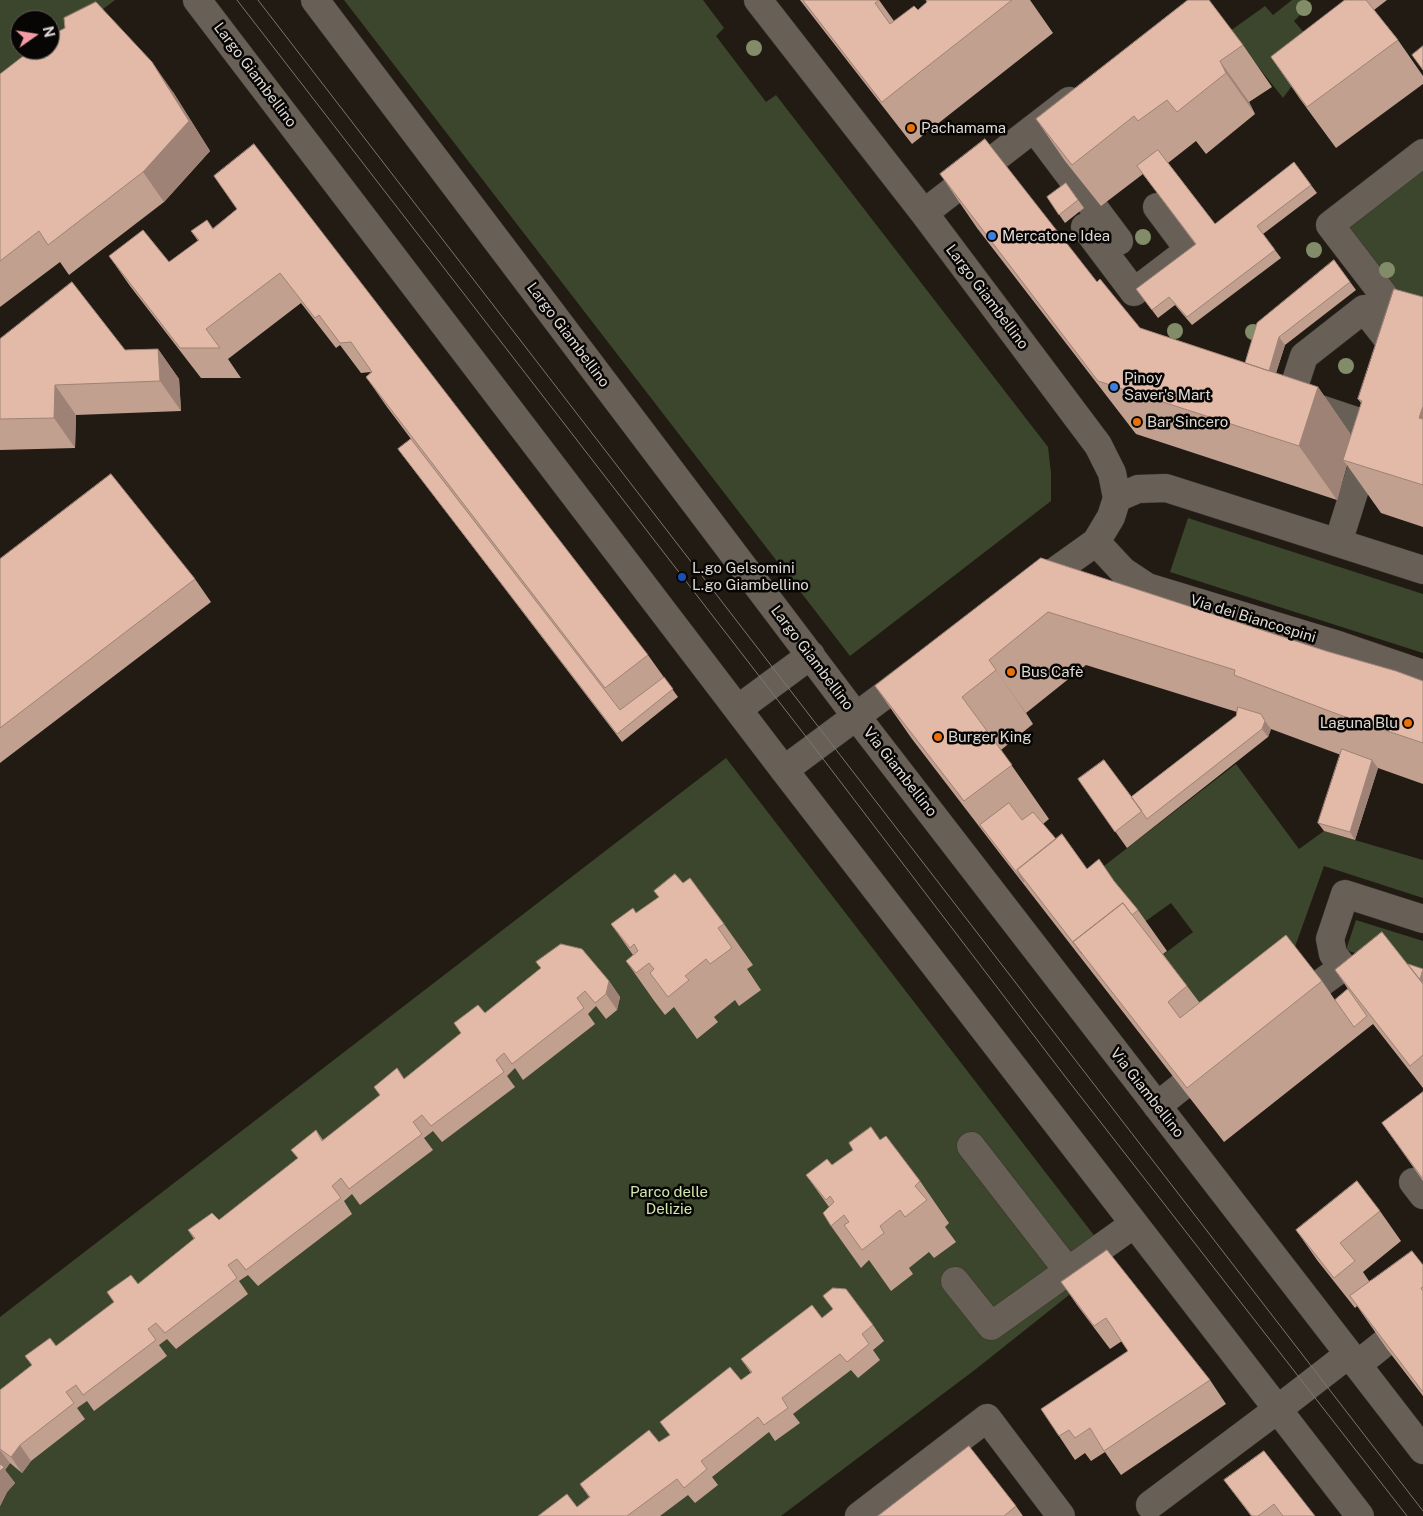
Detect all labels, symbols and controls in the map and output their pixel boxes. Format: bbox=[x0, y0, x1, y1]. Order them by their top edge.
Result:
north arrow bbox=[10, 10, 60, 60]
street label: Largo Giambellino bbox=[210, 19, 300, 131]
text: N bbox=[40, 25, 58, 39]
place label: Pachamama bbox=[921, 119, 1006, 137]
marker: Pachamama bbox=[905, 122, 917, 134]
place label: Mercatone Idea bbox=[1002, 227, 1110, 245]
marker: Mercatone Idea bbox=[986, 230, 998, 242]
street label: Largo Giambellino bbox=[942, 241, 1032, 353]
street label: Largo Giambellino bbox=[523, 279, 613, 391]
place label: Pinoy Saver's Mart bbox=[1124, 369, 1211, 404]
marker: Pinoy Saver's Mart bbox=[1108, 381, 1120, 393]
place label: Bar Sincero bbox=[1147, 413, 1228, 431]
marker: Bar Sincero bbox=[1131, 416, 1143, 428]
place label: L.go Gelsomini L.go Giambellino bbox=[692, 559, 809, 594]
marker: L.go Gelsomini L.go Giambellino bbox=[676, 571, 688, 583]
street label: Via dei Biancospini bbox=[1188, 591, 1318, 647]
street label: Largo Giambellino bbox=[767, 602, 857, 714]
place label: Bus Cafè bbox=[1021, 663, 1084, 681]
marker: Bus Cafè bbox=[1005, 666, 1017, 678]
place label: Laguna Blu bbox=[1320, 714, 1398, 732]
marker: Laguna Blu bbox=[1402, 717, 1414, 729]
street label: Via Giambellino bbox=[859, 724, 941, 820]
place label: Burger King bbox=[948, 728, 1032, 746]
marker: Burger King bbox=[932, 731, 944, 743]
street label: Via Giambellino bbox=[1106, 1045, 1188, 1141]
park label: Parco delle Delizie bbox=[630, 1183, 708, 1218]

